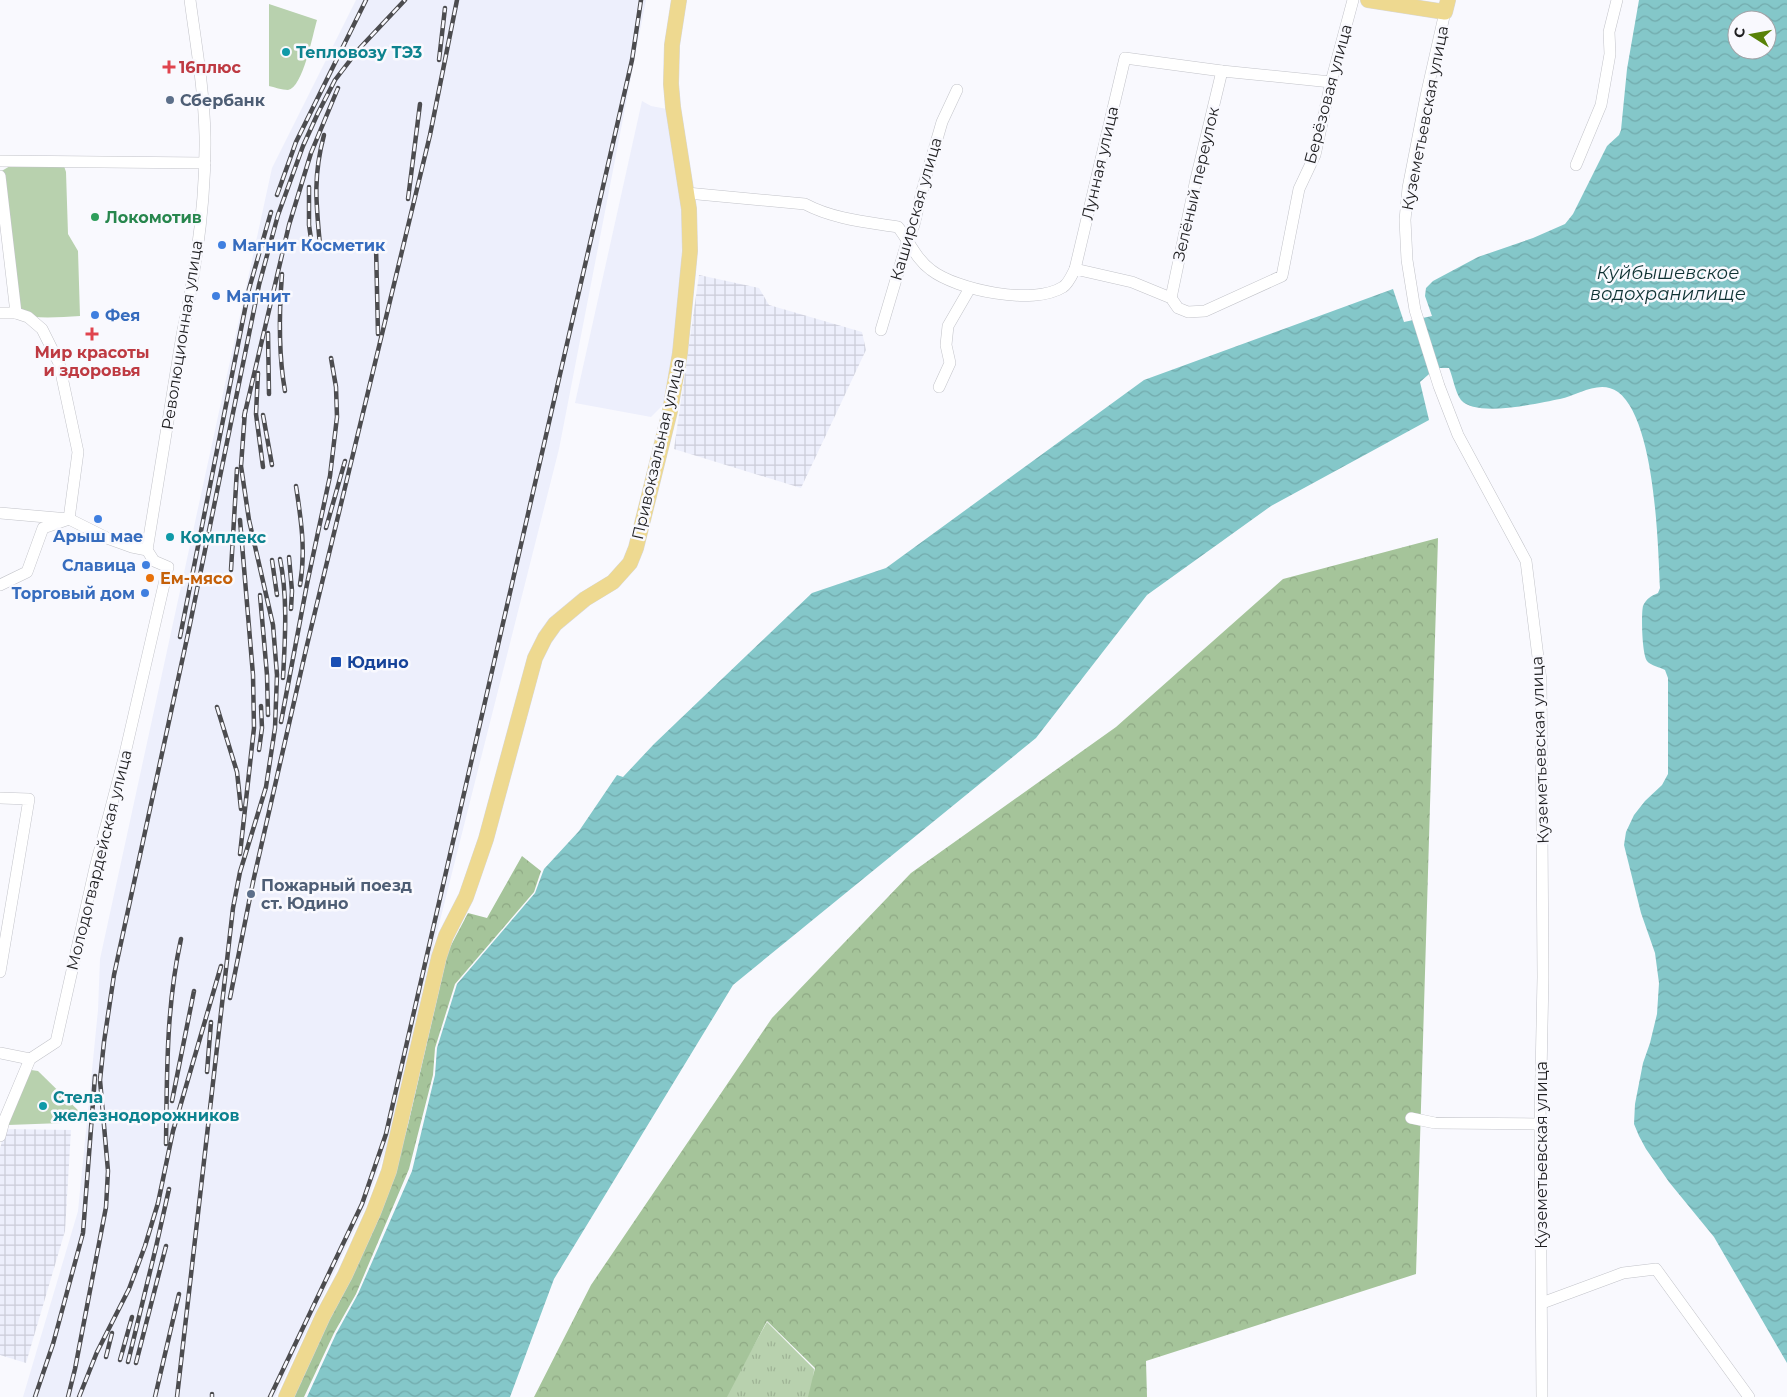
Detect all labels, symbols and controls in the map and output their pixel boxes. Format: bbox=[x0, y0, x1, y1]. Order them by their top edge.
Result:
north arrow bbox=[1727, 10, 1777, 60]
street label: Берёзовая улица bbox=[1300, 22, 1356, 166]
street label: Куземетьевская улица bbox=[1398, 24, 1452, 212]
text: С bbox=[1729, 26, 1749, 39]
place label: Тепловозу ТЭ3 bbox=[296, 43, 422, 62]
marker: Тепловозу ТЭ3 bbox=[280, 46, 292, 58]
place label: 16плюс bbox=[179, 58, 242, 77]
marker: 16плюс bbox=[163, 61, 175, 73]
place label: Сбербанк bbox=[180, 91, 266, 110]
marker: Сбербанк bbox=[164, 94, 176, 106]
street label: Лунная улица bbox=[1078, 104, 1122, 222]
street label: Зелёный переулок bbox=[1169, 104, 1223, 263]
street label: Каширская улица bbox=[886, 135, 946, 283]
place label: Локомотив bbox=[105, 208, 202, 227]
marker: Локомотив bbox=[89, 211, 101, 223]
place label: Магнит Косметик bbox=[232, 236, 386, 255]
street label: Революционная улица bbox=[158, 239, 206, 431]
marker: Магнит Косметик bbox=[216, 239, 228, 251]
water label: Куйбышевское водохранилище bbox=[1590, 262, 1746, 305]
place label: Магнит bbox=[226, 287, 291, 306]
marker: Магнит bbox=[210, 290, 222, 302]
place label: Фея bbox=[105, 306, 140, 325]
marker: Фея bbox=[89, 309, 101, 321]
marker: Мир красоты и здоровья bbox=[86, 328, 98, 340]
place label: Мир красоты и здоровья bbox=[34, 343, 150, 380]
street label: Привокзальная улица bbox=[628, 357, 688, 541]
marker: Арыш мае bbox=[92, 513, 104, 525]
place label: Арыш мае bbox=[53, 527, 143, 546]
place label: Комплекс bbox=[180, 528, 267, 547]
marker: Комплекс bbox=[164, 531, 176, 543]
place label: Славица bbox=[62, 556, 136, 575]
marker: Славица bbox=[140, 559, 152, 571]
place label: Ем-мясо bbox=[160, 569, 233, 588]
marker: Ем-мясо bbox=[144, 572, 156, 584]
place label: Торговый дом bbox=[11, 584, 135, 603]
marker: Торговый дом bbox=[139, 587, 151, 599]
place label: Юдино bbox=[347, 653, 409, 672]
marker: Юдино bbox=[329, 655, 343, 669]
street label: Куземетьевская улица bbox=[1527, 656, 1553, 844]
street label: Молодогвардейская улица bbox=[62, 748, 136, 972]
place label: Пожарный поезд ст. Юдино bbox=[261, 876, 412, 913]
marker: Пожарный поезд ст. Юдино bbox=[245, 888, 257, 900]
street label: Куземетьевская улица bbox=[1532, 1061, 1551, 1249]
place label: Стела железнодорожников bbox=[53, 1088, 240, 1125]
marker: Стела железнодорожников bbox=[37, 1100, 49, 1112]

